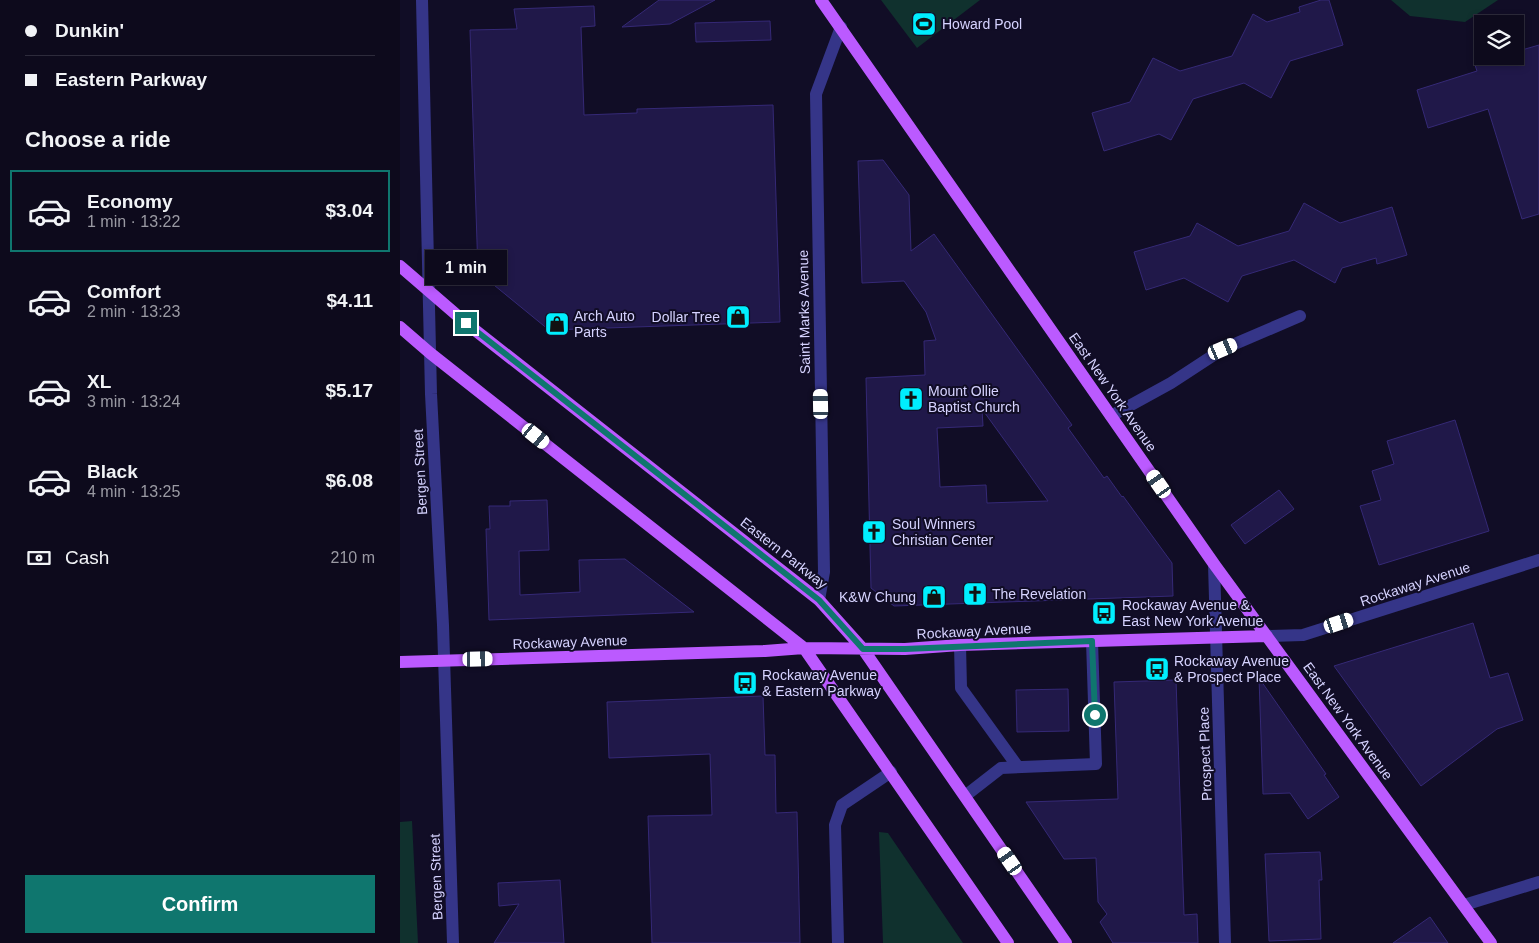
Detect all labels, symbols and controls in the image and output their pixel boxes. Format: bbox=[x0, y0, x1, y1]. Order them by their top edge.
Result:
sports icon: Howard Pool bbox=[911, 11, 937, 37]
map controls bbox=[1474, 15, 1524, 65]
button: layers bbox=[1474, 15, 1524, 65]
place label: Howard Pool bbox=[942, 16, 1022, 32]
text: Dunkin' bbox=[55, 20, 124, 41]
text: Eastern Parkway bbox=[55, 69, 207, 90]
text: Choose a ride bbox=[25, 127, 170, 152]
icon: car bbox=[27, 189, 72, 234]
text: Economy bbox=[87, 191, 173, 212]
text: $3.04 bbox=[325, 200, 373, 221]
text: 1 min · 13:22 bbox=[87, 213, 180, 230]
callout: 1 min bbox=[425, 250, 507, 286]
street label: Saint Marks Avenue bbox=[795, 250, 813, 374]
text: 1 min bbox=[445, 259, 487, 276]
icon: car bbox=[27, 279, 72, 324]
text: Comfort bbox=[87, 281, 161, 302]
text: $4.11 bbox=[327, 290, 373, 311]
text: 2 min · 13:23 bbox=[87, 303, 180, 320]
shop icon: Dollar Tree bbox=[725, 304, 751, 330]
place label: Arch Auto Parts bbox=[574, 308, 635, 340]
place label: Dollar Tree bbox=[652, 309, 720, 325]
shop icon: Arch Auto Parts bbox=[544, 311, 570, 337]
route end bbox=[455, 312, 477, 334]
street label: East New York Avenue bbox=[1066, 329, 1160, 455]
car bbox=[1206, 336, 1239, 362]
icon: car bbox=[27, 369, 72, 414]
text: XL bbox=[87, 371, 111, 392]
text: $5.17 bbox=[325, 380, 373, 401]
place label: Mount Ollie Baptist Church bbox=[928, 383, 1020, 415]
church icon: Mount Ollie Baptist Church bbox=[898, 386, 924, 412]
car bbox=[813, 389, 828, 419]
text: 3 min · 13:24 bbox=[87, 393, 180, 410]
car bbox=[519, 421, 552, 451]
street label: Bergen Street bbox=[410, 428, 430, 516]
icon: car bbox=[27, 459, 72, 504]
text: Black bbox=[87, 461, 138, 482]
car bbox=[1144, 467, 1173, 501]
text: $6.08 bbox=[325, 470, 373, 491]
text: 4 min · 13:25 bbox=[87, 483, 180, 500]
street label: Eastern Parkway bbox=[737, 514, 831, 592]
place label: Soul Winners Christian Center bbox=[892, 516, 993, 548]
church icon: Soul Winners Christian Center bbox=[861, 519, 887, 545]
icon: cash bbox=[25, 544, 53, 572]
text: Cash bbox=[65, 547, 109, 568]
text: 210 m bbox=[331, 549, 375, 566]
street label: Rockaway Avenue bbox=[1358, 559, 1472, 609]
church icon: The Revelation bbox=[962, 581, 988, 607]
shop icon: K&W Chung bbox=[921, 584, 947, 610]
place label: The Revelation bbox=[992, 586, 1086, 602]
place label: K&W Chung bbox=[839, 589, 916, 605]
place label: Rockaway Avenue & East New York Avenue bbox=[1122, 597, 1264, 629]
bus stop icon: Rockaway Avenue & East New York Avenue bbox=[1091, 600, 1117, 626]
car bbox=[1322, 611, 1355, 635]
street label: Rockaway Avenue bbox=[916, 620, 1032, 642]
street label: Rockaway Avenue bbox=[512, 632, 628, 652]
car bbox=[462, 651, 493, 667]
place label: Rockaway Avenue & Prospect Place bbox=[1174, 653, 1289, 685]
bus stop icon: Rockaway Avenue & Prospect Place bbox=[1144, 656, 1170, 682]
street label: East New York Avenue bbox=[1300, 659, 1396, 783]
place label: Rockaway Avenue & Eastern Parkway bbox=[762, 667, 881, 699]
bus stop icon: Rockaway Avenue & Eastern Parkway bbox=[732, 670, 758, 696]
route start bbox=[1084, 704, 1106, 726]
street label: Prospect Place bbox=[1195, 706, 1215, 801]
street label: Bergen Street bbox=[426, 833, 446, 920]
car bbox=[995, 844, 1024, 878]
button: Confirm bbox=[25, 875, 375, 933]

